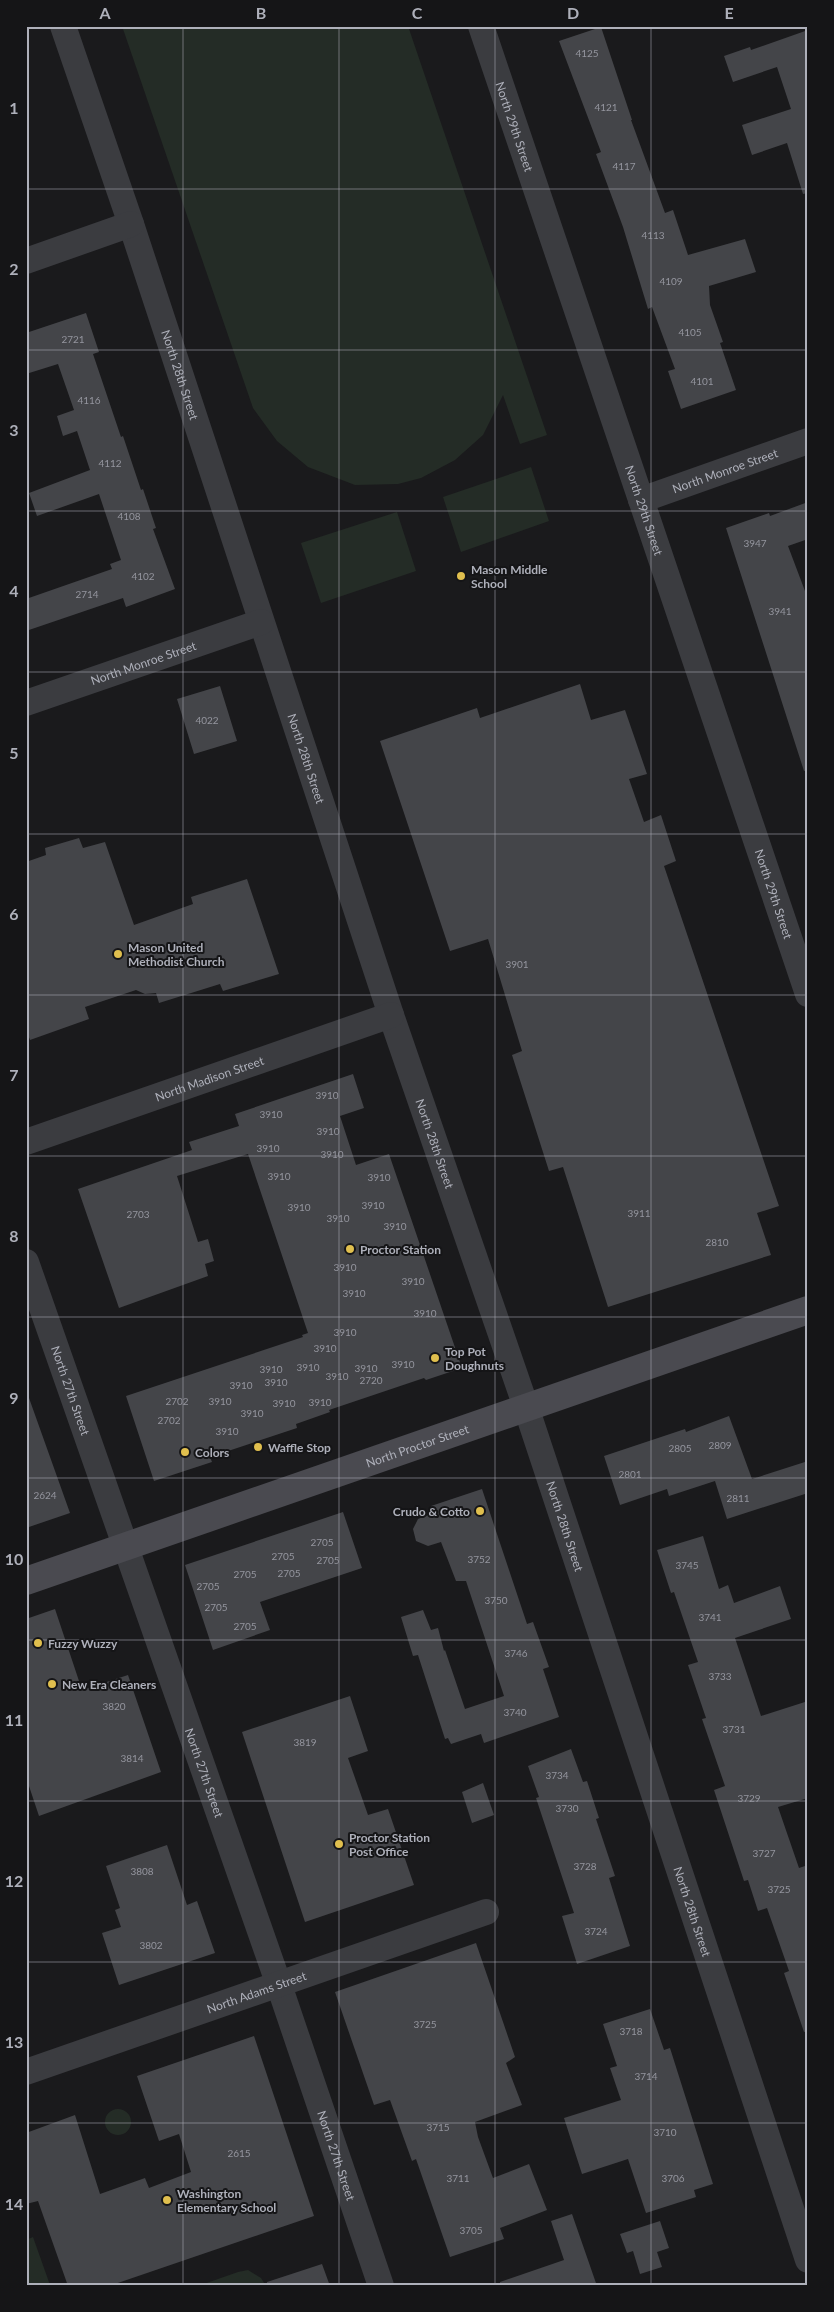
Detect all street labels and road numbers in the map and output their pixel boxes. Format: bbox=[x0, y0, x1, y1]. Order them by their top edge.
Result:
street label: North 29th Street bbox=[493, 80, 537, 174]
street label: North 28th Street bbox=[159, 328, 203, 422]
street label: North Monroe Street bbox=[670, 445, 780, 496]
street label: North 29th Street bbox=[622, 463, 667, 558]
street label: North Monroe Street bbox=[88, 637, 199, 688]
street label: North 28th Street bbox=[285, 712, 329, 806]
street label: North 29th Street bbox=[752, 847, 797, 941]
street label: North Madison Street bbox=[153, 1052, 266, 1104]
street label: North 28th Street bbox=[413, 1097, 458, 1191]
street label: North 27th Street bbox=[48, 1344, 94, 1438]
street label: North Proctor Street bbox=[364, 1420, 471, 1470]
street label: North 28th Street bbox=[544, 1479, 587, 1574]
street label: North 27th Street bbox=[182, 1726, 228, 1820]
street label: North 28th Street bbox=[671, 1865, 715, 1959]
street label: North Adams Street bbox=[205, 1967, 309, 2016]
street label: North 27th Street bbox=[315, 2109, 359, 2203]

